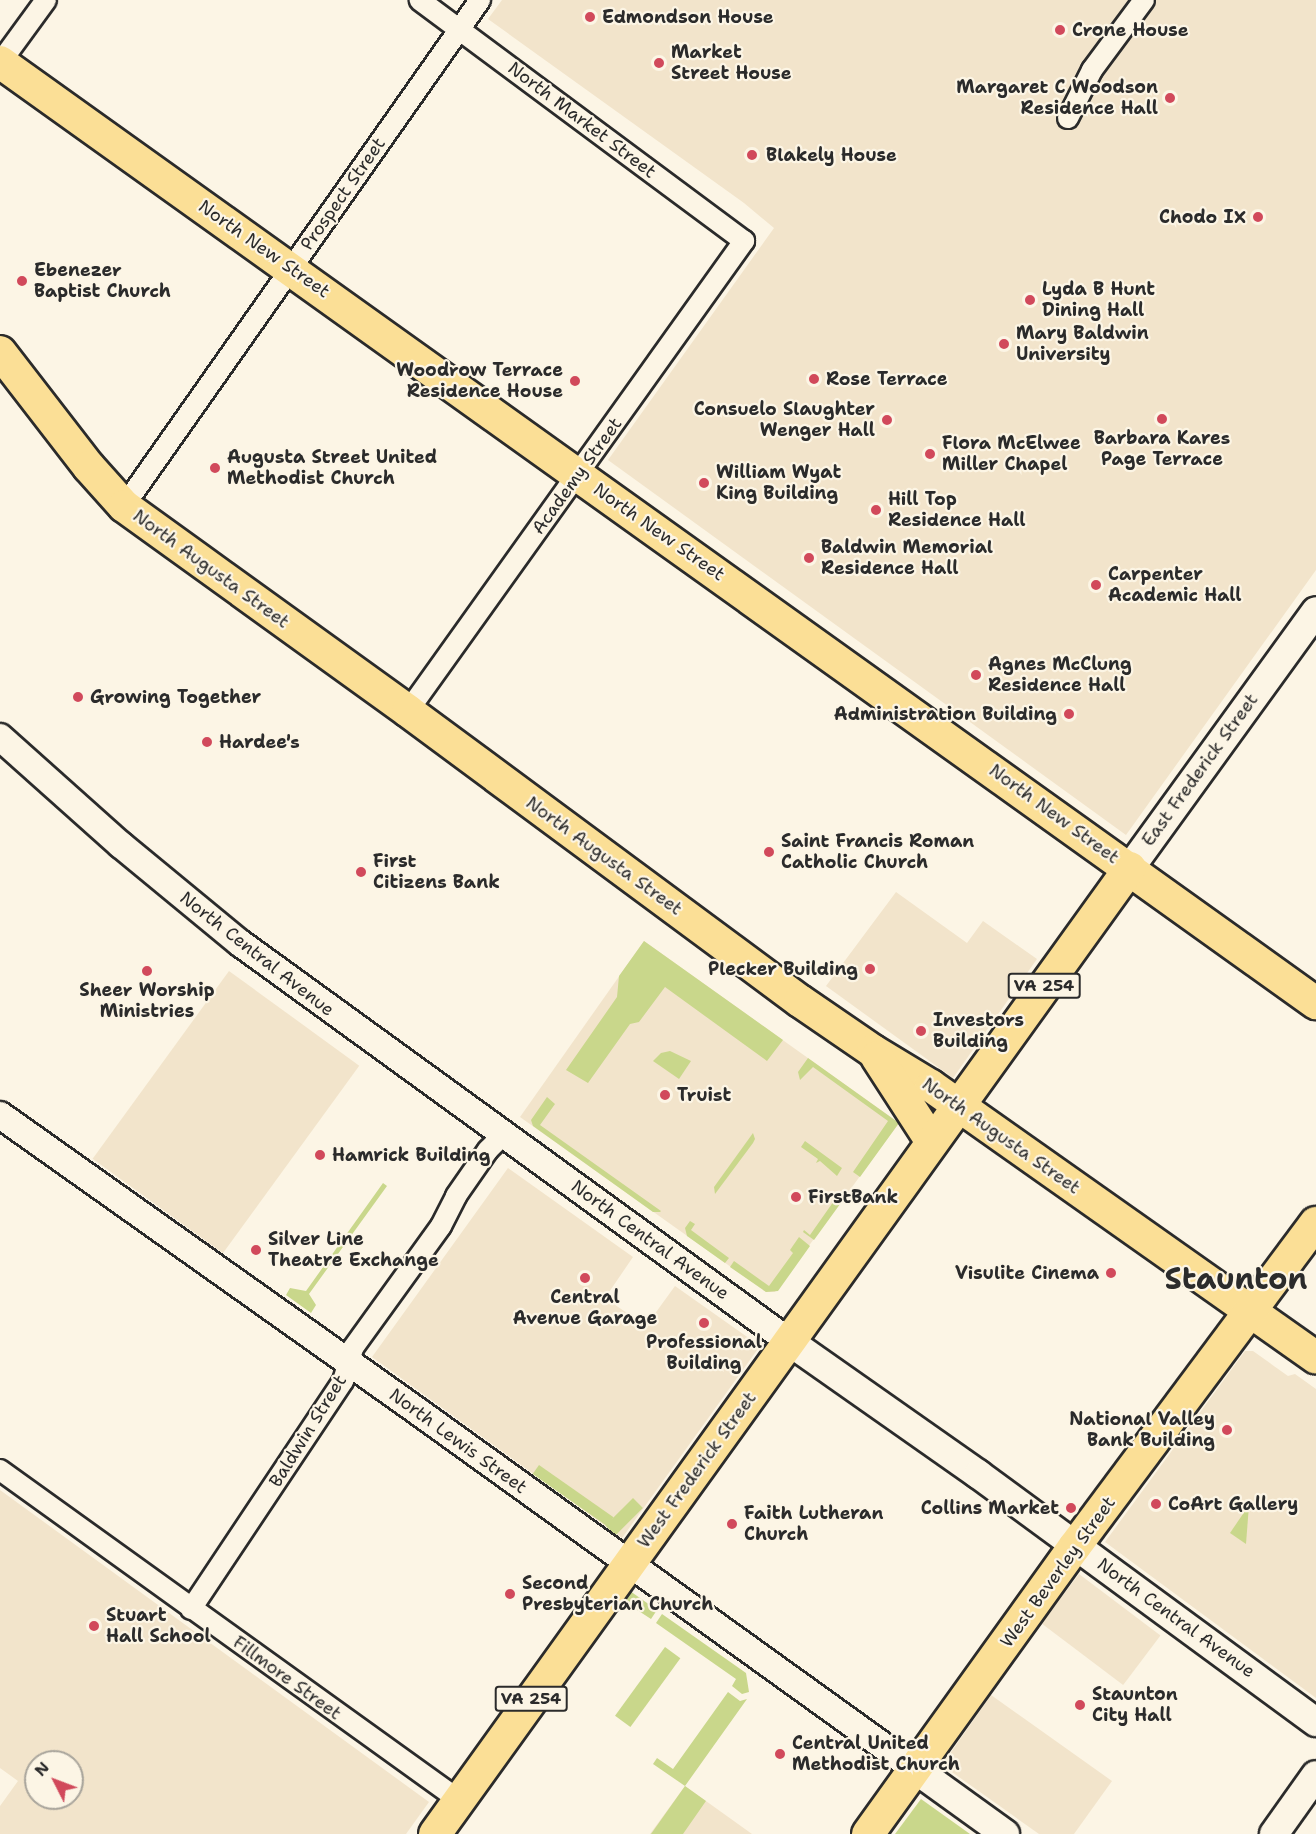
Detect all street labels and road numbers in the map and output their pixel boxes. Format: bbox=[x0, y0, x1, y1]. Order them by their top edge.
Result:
street label: North Market Street bbox=[504, 57, 660, 183]
street label: Prospect Street bbox=[296, 133, 390, 255]
street label: North New Street bbox=[194, 196, 334, 302]
street label: Academy Street bbox=[527, 413, 627, 539]
street label: North New Street bbox=[589, 479, 729, 585]
street label: North Augusta Street bbox=[129, 505, 293, 633]
street label: East Frederick Street bbox=[1137, 689, 1263, 851]
street label: North New Street bbox=[985, 760, 1123, 868]
street label: North Augusta Street bbox=[522, 792, 686, 920]
street label: North Central Avenue bbox=[176, 887, 338, 1021]
road number: VA 254 bbox=[1006, 973, 1082, 999]
street label: North Augusta Street bbox=[918, 1073, 1084, 1199]
street label: North Central Avenue bbox=[567, 1175, 733, 1305]
street label: Baldwin Street bbox=[265, 1371, 351, 1491]
street label: North Lewis Street bbox=[385, 1384, 531, 1498]
street label: West Frederick Street bbox=[633, 1388, 761, 1552]
street label: West Beverley Street bbox=[996, 1492, 1120, 1652]
street label: North Central Avenue bbox=[1093, 1553, 1259, 1683]
street label: Fillmore Street bbox=[229, 1631, 345, 1725]
road number: VA 254 bbox=[494, 1686, 568, 1712]

